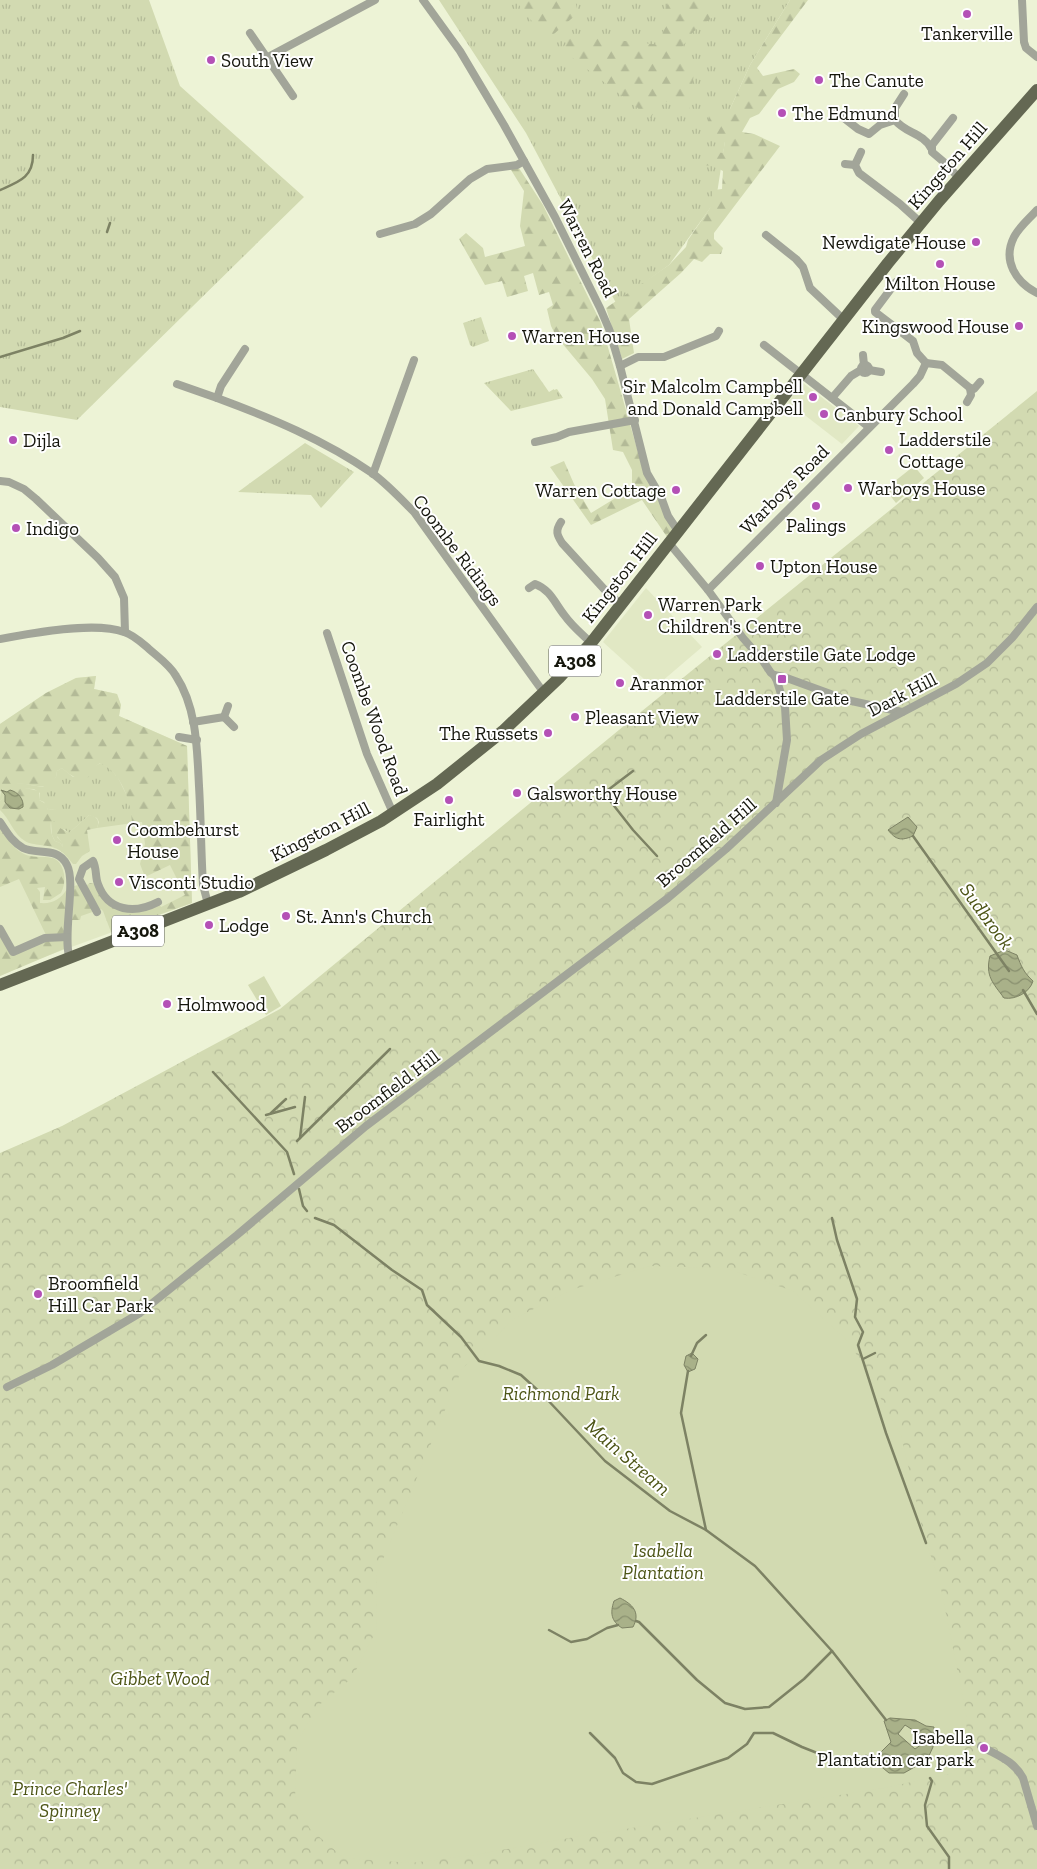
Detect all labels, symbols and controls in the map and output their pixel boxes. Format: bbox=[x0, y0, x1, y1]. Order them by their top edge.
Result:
marker: Tankerville bbox=[961, 8, 973, 20]
place label: Tankerville bbox=[921, 22, 1013, 45]
place label: South View bbox=[221, 49, 314, 72]
marker: South View bbox=[205, 54, 217, 66]
place label: The Canute bbox=[829, 69, 924, 92]
marker: The Canute bbox=[813, 74, 825, 86]
place label: The Edmund bbox=[792, 102, 898, 125]
marker: The Edmund bbox=[776, 107, 788, 119]
street label: Kingston Hill bbox=[903, 117, 992, 214]
street label: Warren Road bbox=[553, 195, 622, 302]
place label: Newdigate House bbox=[822, 231, 966, 254]
marker: Newdigate House bbox=[970, 236, 982, 248]
marker: Milton House bbox=[934, 258, 946, 270]
place label: Milton House bbox=[885, 272, 995, 295]
place label: Kingswood House bbox=[862, 315, 1009, 338]
marker: Kingswood House bbox=[1013, 320, 1025, 332]
place label: Warren House bbox=[522, 325, 640, 348]
marker: Warren House bbox=[506, 330, 518, 342]
place label: Sir Malcolm Campbell and Donald Campbell bbox=[623, 375, 803, 420]
marker: Sir Malcolm Campbell and Donald Campbell bbox=[807, 391, 819, 403]
place label: Canbury School bbox=[834, 403, 963, 426]
marker: Canbury School bbox=[818, 408, 830, 420]
place label: Ladderstile Cottage bbox=[899, 428, 991, 473]
place label: Dijla bbox=[23, 429, 61, 452]
marker: Dijla bbox=[7, 434, 19, 446]
street label: Warboys Road bbox=[735, 440, 834, 539]
marker: Ladderstile Cottage bbox=[883, 444, 895, 456]
place label: Warboys House bbox=[858, 477, 985, 500]
place label: Warren Cottage bbox=[535, 479, 666, 502]
marker: Warboys House bbox=[842, 482, 854, 494]
marker: Warren Cottage bbox=[670, 484, 682, 496]
street label: Coombe Ridings bbox=[408, 490, 507, 611]
marker: Palings bbox=[810, 500, 822, 512]
place label: Palings bbox=[786, 514, 846, 537]
place label: Indigo bbox=[26, 517, 79, 540]
marker: Indigo bbox=[10, 522, 22, 534]
street label: Kingston Hill bbox=[577, 527, 662, 627]
place label: Upton House bbox=[770, 555, 877, 578]
marker: Upton House bbox=[754, 560, 766, 572]
place label: Warren Park Children's Centre bbox=[658, 593, 802, 638]
marker: Warren Park Children's Centre bbox=[642, 609, 654, 621]
street label: Coombe Wood Road bbox=[336, 638, 413, 799]
place label: Ladderstile Gate Lodge bbox=[727, 643, 916, 666]
road number: A308 bbox=[549, 646, 601, 676]
marker: Ladderstile Gate Lodge bbox=[711, 648, 723, 660]
street label: Dark Hill bbox=[864, 667, 941, 722]
place label: Aranmor bbox=[630, 672, 705, 695]
marker: Ladderstile Gate bbox=[776, 673, 788, 685]
marker: Aranmor bbox=[614, 677, 626, 689]
place label: Ladderstile Gate bbox=[715, 687, 849, 710]
place label: Pleasant View bbox=[585, 706, 699, 729]
marker: Pleasant View bbox=[569, 711, 581, 723]
place label: The Russets bbox=[439, 722, 538, 745]
marker: The Russets bbox=[542, 727, 554, 739]
place label: Galsworthy House bbox=[527, 782, 677, 805]
marker: Galsworthy House bbox=[511, 787, 523, 799]
street label: Broomfield Hill bbox=[652, 793, 761, 892]
marker: Fairlight bbox=[443, 794, 455, 806]
street label: Kingston Hill bbox=[266, 796, 374, 866]
place label: Fairlight bbox=[413, 808, 485, 831]
place label: Coombehurst House bbox=[127, 818, 239, 863]
marker: Coombehurst House bbox=[111, 834, 123, 846]
place label: Visconti Studio bbox=[128, 871, 254, 894]
marker: Visconti Studio bbox=[113, 876, 125, 888]
water label: Sudbrook bbox=[955, 878, 1019, 954]
place label: St. Ann's Church bbox=[296, 905, 432, 928]
marker: St. Ann's Church bbox=[280, 910, 292, 922]
place label: Lodge bbox=[219, 914, 269, 937]
road number: A308 bbox=[112, 916, 164, 946]
marker: Lodge bbox=[203, 919, 215, 931]
place label: Holmwood bbox=[177, 993, 267, 1016]
marker: Holmwood bbox=[161, 998, 173, 1010]
street label: Broomfield Hill bbox=[331, 1045, 444, 1138]
place label: Broomfield Hill Car Park bbox=[48, 1272, 153, 1317]
marker: Broomfield Hill Car Park bbox=[32, 1288, 44, 1300]
park label: Richmond Park bbox=[502, 1382, 620, 1405]
water label: Main Stream bbox=[580, 1413, 676, 1501]
park label: Isabella Plantation bbox=[622, 1539, 704, 1584]
park label: Gibbet Wood bbox=[110, 1667, 210, 1690]
place label: Isabella Plantation car park bbox=[817, 1726, 974, 1771]
marker: Isabella Plantation car park bbox=[978, 1742, 990, 1754]
park label: Prince Charles' Spinney bbox=[13, 1777, 128, 1822]

